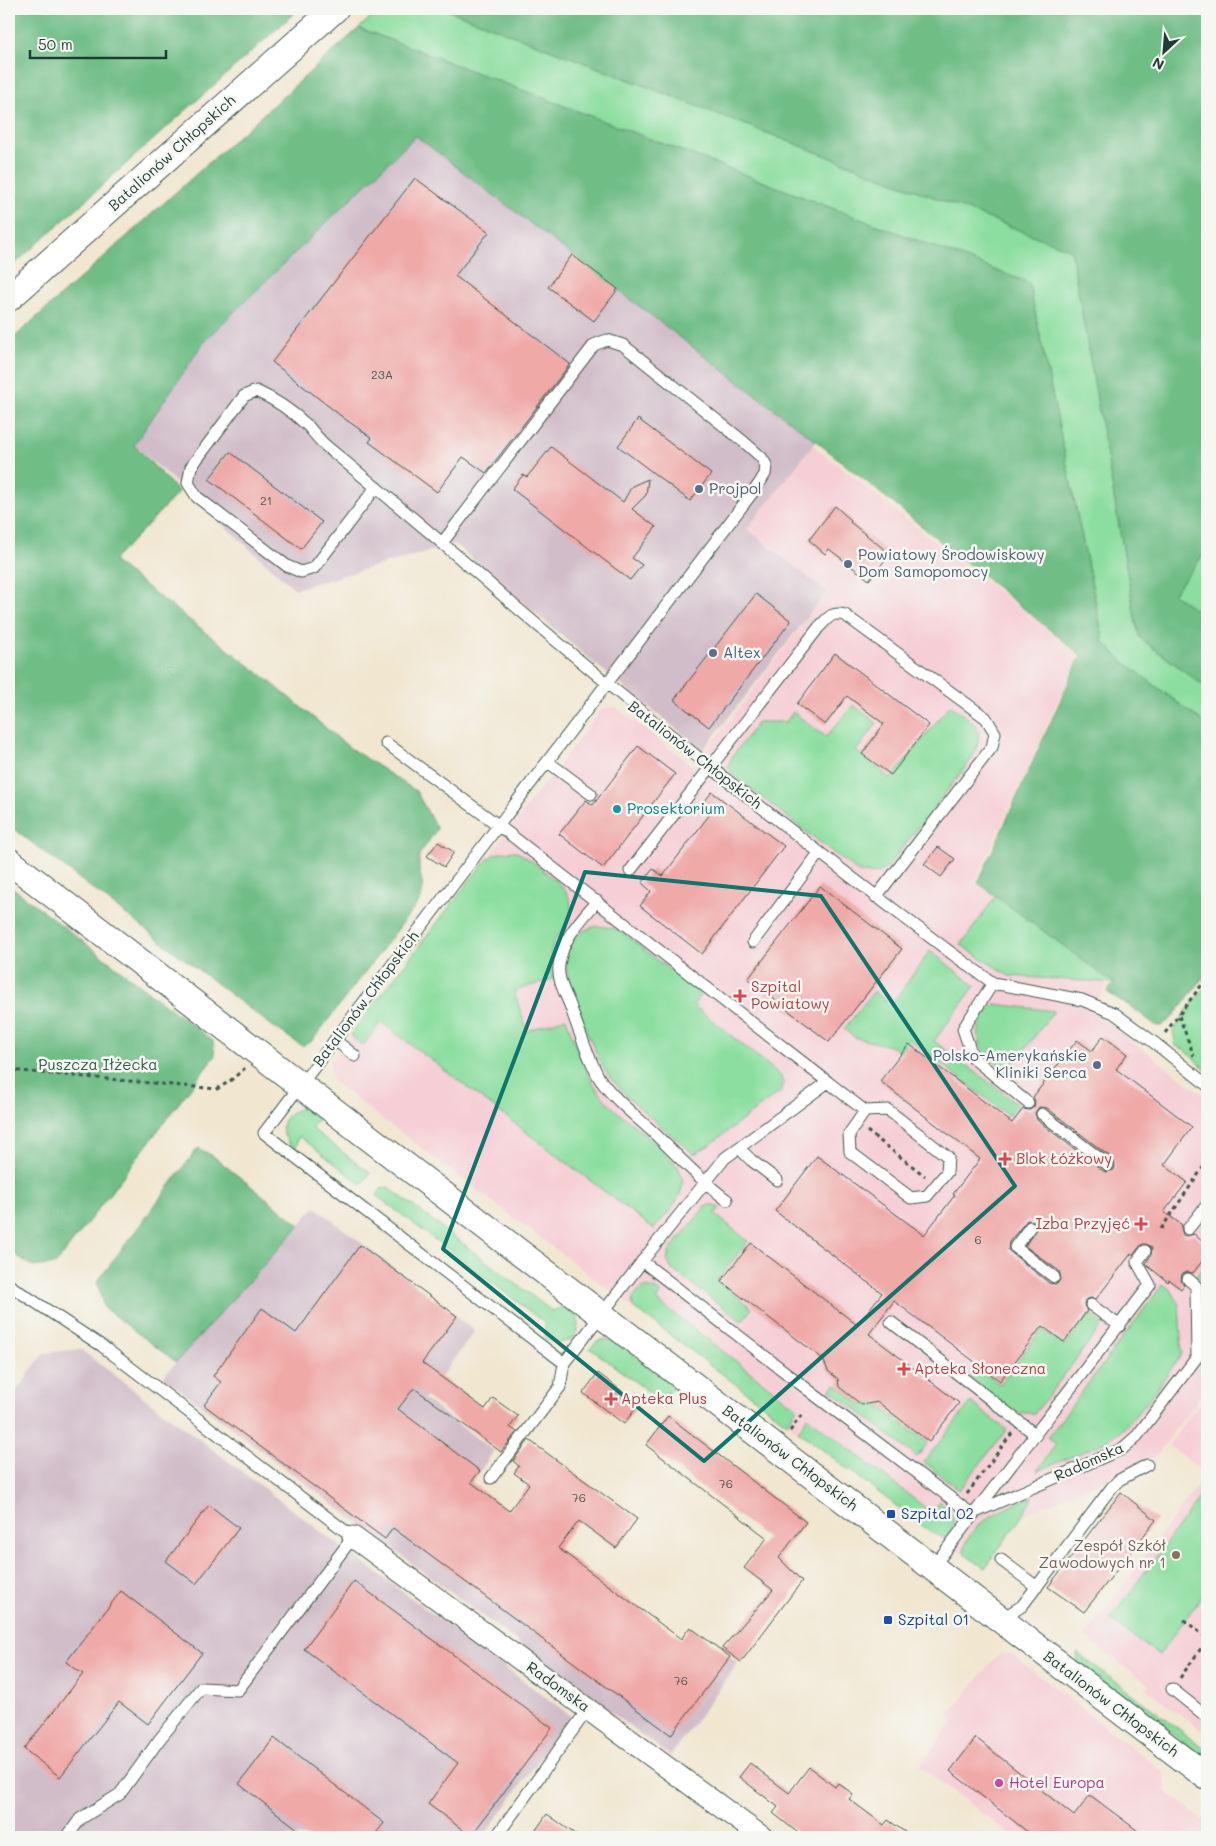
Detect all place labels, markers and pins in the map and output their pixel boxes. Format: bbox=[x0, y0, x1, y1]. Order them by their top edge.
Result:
place label: Projpol bbox=[709, 478, 762, 498]
marker: Projpol bbox=[693, 483, 705, 495]
place label: Powiatowy Środowiskowy Dom Samopomocy bbox=[858, 544, 1045, 581]
marker: Powiatowy Środowiskowy Dom Samopomocy bbox=[842, 558, 854, 570]
place label: Altex bbox=[723, 642, 761, 662]
marker: Altex bbox=[707, 647, 719, 659]
place label: Prosektorium bbox=[627, 798, 725, 818]
marker: Prosektorium bbox=[611, 803, 623, 815]
place label: Szpital Powiatowy bbox=[751, 976, 830, 1013]
marker: Szpital Powiatowy bbox=[733, 989, 747, 1003]
place label: Polsko-Amerykańskie Kliniki Serca bbox=[933, 1045, 1087, 1082]
marker: Polsko-Amerykańskie Kliniki Serca bbox=[1091, 1059, 1103, 1071]
place label: Blok Łóżkowy bbox=[1016, 1148, 1112, 1168]
marker: Blok Łóżkowy bbox=[998, 1152, 1012, 1166]
place label: Izba Przyjęć bbox=[1035, 1213, 1130, 1233]
marker: Izba Przyjęć bbox=[1134, 1217, 1148, 1231]
place label: Apteka Słoneczna bbox=[914, 1358, 1046, 1378]
marker: Apteka Słoneczna bbox=[898, 1363, 910, 1375]
place label: Apteka Plus bbox=[621, 1388, 707, 1408]
marker: Apteka Plus bbox=[605, 1393, 617, 1405]
place label: Szpital 02 bbox=[901, 1503, 974, 1523]
marker: Szpital 02 bbox=[885, 1508, 897, 1520]
place label: Zespół Szkół Zawodowych nr 1 bbox=[1039, 1535, 1166, 1572]
marker: Zespół Szkół Zawodowych nr 1 bbox=[1170, 1549, 1182, 1561]
place label: Szpital 01 bbox=[898, 1609, 969, 1629]
marker: Szpital 01 bbox=[882, 1614, 894, 1626]
place label: Hotel Europa bbox=[1009, 1772, 1105, 1792]
marker: Hotel Europa bbox=[993, 1777, 1005, 1789]

